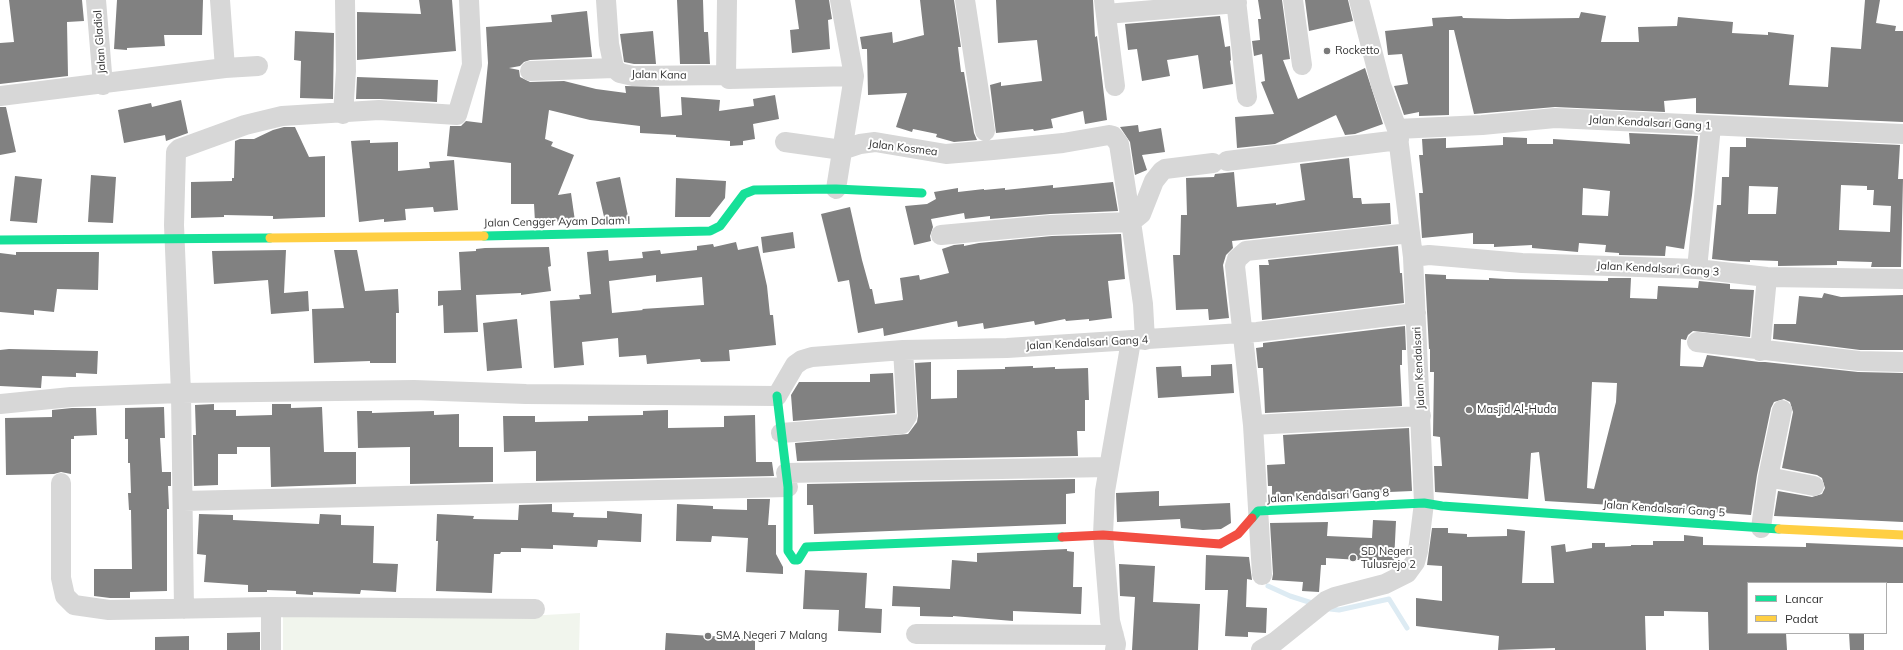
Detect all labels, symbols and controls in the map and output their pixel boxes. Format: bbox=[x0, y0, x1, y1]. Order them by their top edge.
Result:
street label: Jalan Gladiol bbox=[91, 10, 109, 74]
place label: Rocketto bbox=[1335, 44, 1379, 58]
marker: Rocketto bbox=[1322, 46, 1332, 56]
street label: Jalan Kana bbox=[631, 68, 687, 82]
street label: Jalan Kendalsari Gang 1 bbox=[1588, 113, 1712, 133]
street label: Jalan Kosmea bbox=[868, 137, 938, 159]
street label: Jalan Cengger Ayam Dalam I bbox=[484, 214, 630, 230]
street label: Jalan Kendalsari Gang 3 bbox=[1596, 259, 1720, 279]
street label: Jalan Kendalsari bbox=[1410, 326, 1428, 410]
street label: Jalan Kendalsari Gang 4 bbox=[1025, 333, 1149, 353]
place label: Masjid Al-Huda bbox=[1477, 403, 1557, 417]
marker: Masjid Al-Huda bbox=[1464, 405, 1474, 415]
street label: Jalan Kendalsari Gang 8 bbox=[1266, 486, 1390, 506]
street label: Jalan Kendalsari Gang 5 bbox=[1602, 498, 1726, 520]
place label: SD Negeri Tulusrejo 2 bbox=[1361, 545, 1416, 571]
marker: SD Negeri Tulusrejo 2 bbox=[1348, 553, 1358, 563]
legend bbox=[1747, 582, 1887, 634]
text: Lancar bbox=[1785, 591, 1823, 606]
text: Padat bbox=[1785, 611, 1818, 626]
place label: SMA Negeri 7 Malang bbox=[716, 629, 827, 643]
marker: SMA Negeri 7 Malang bbox=[703, 631, 713, 641]

